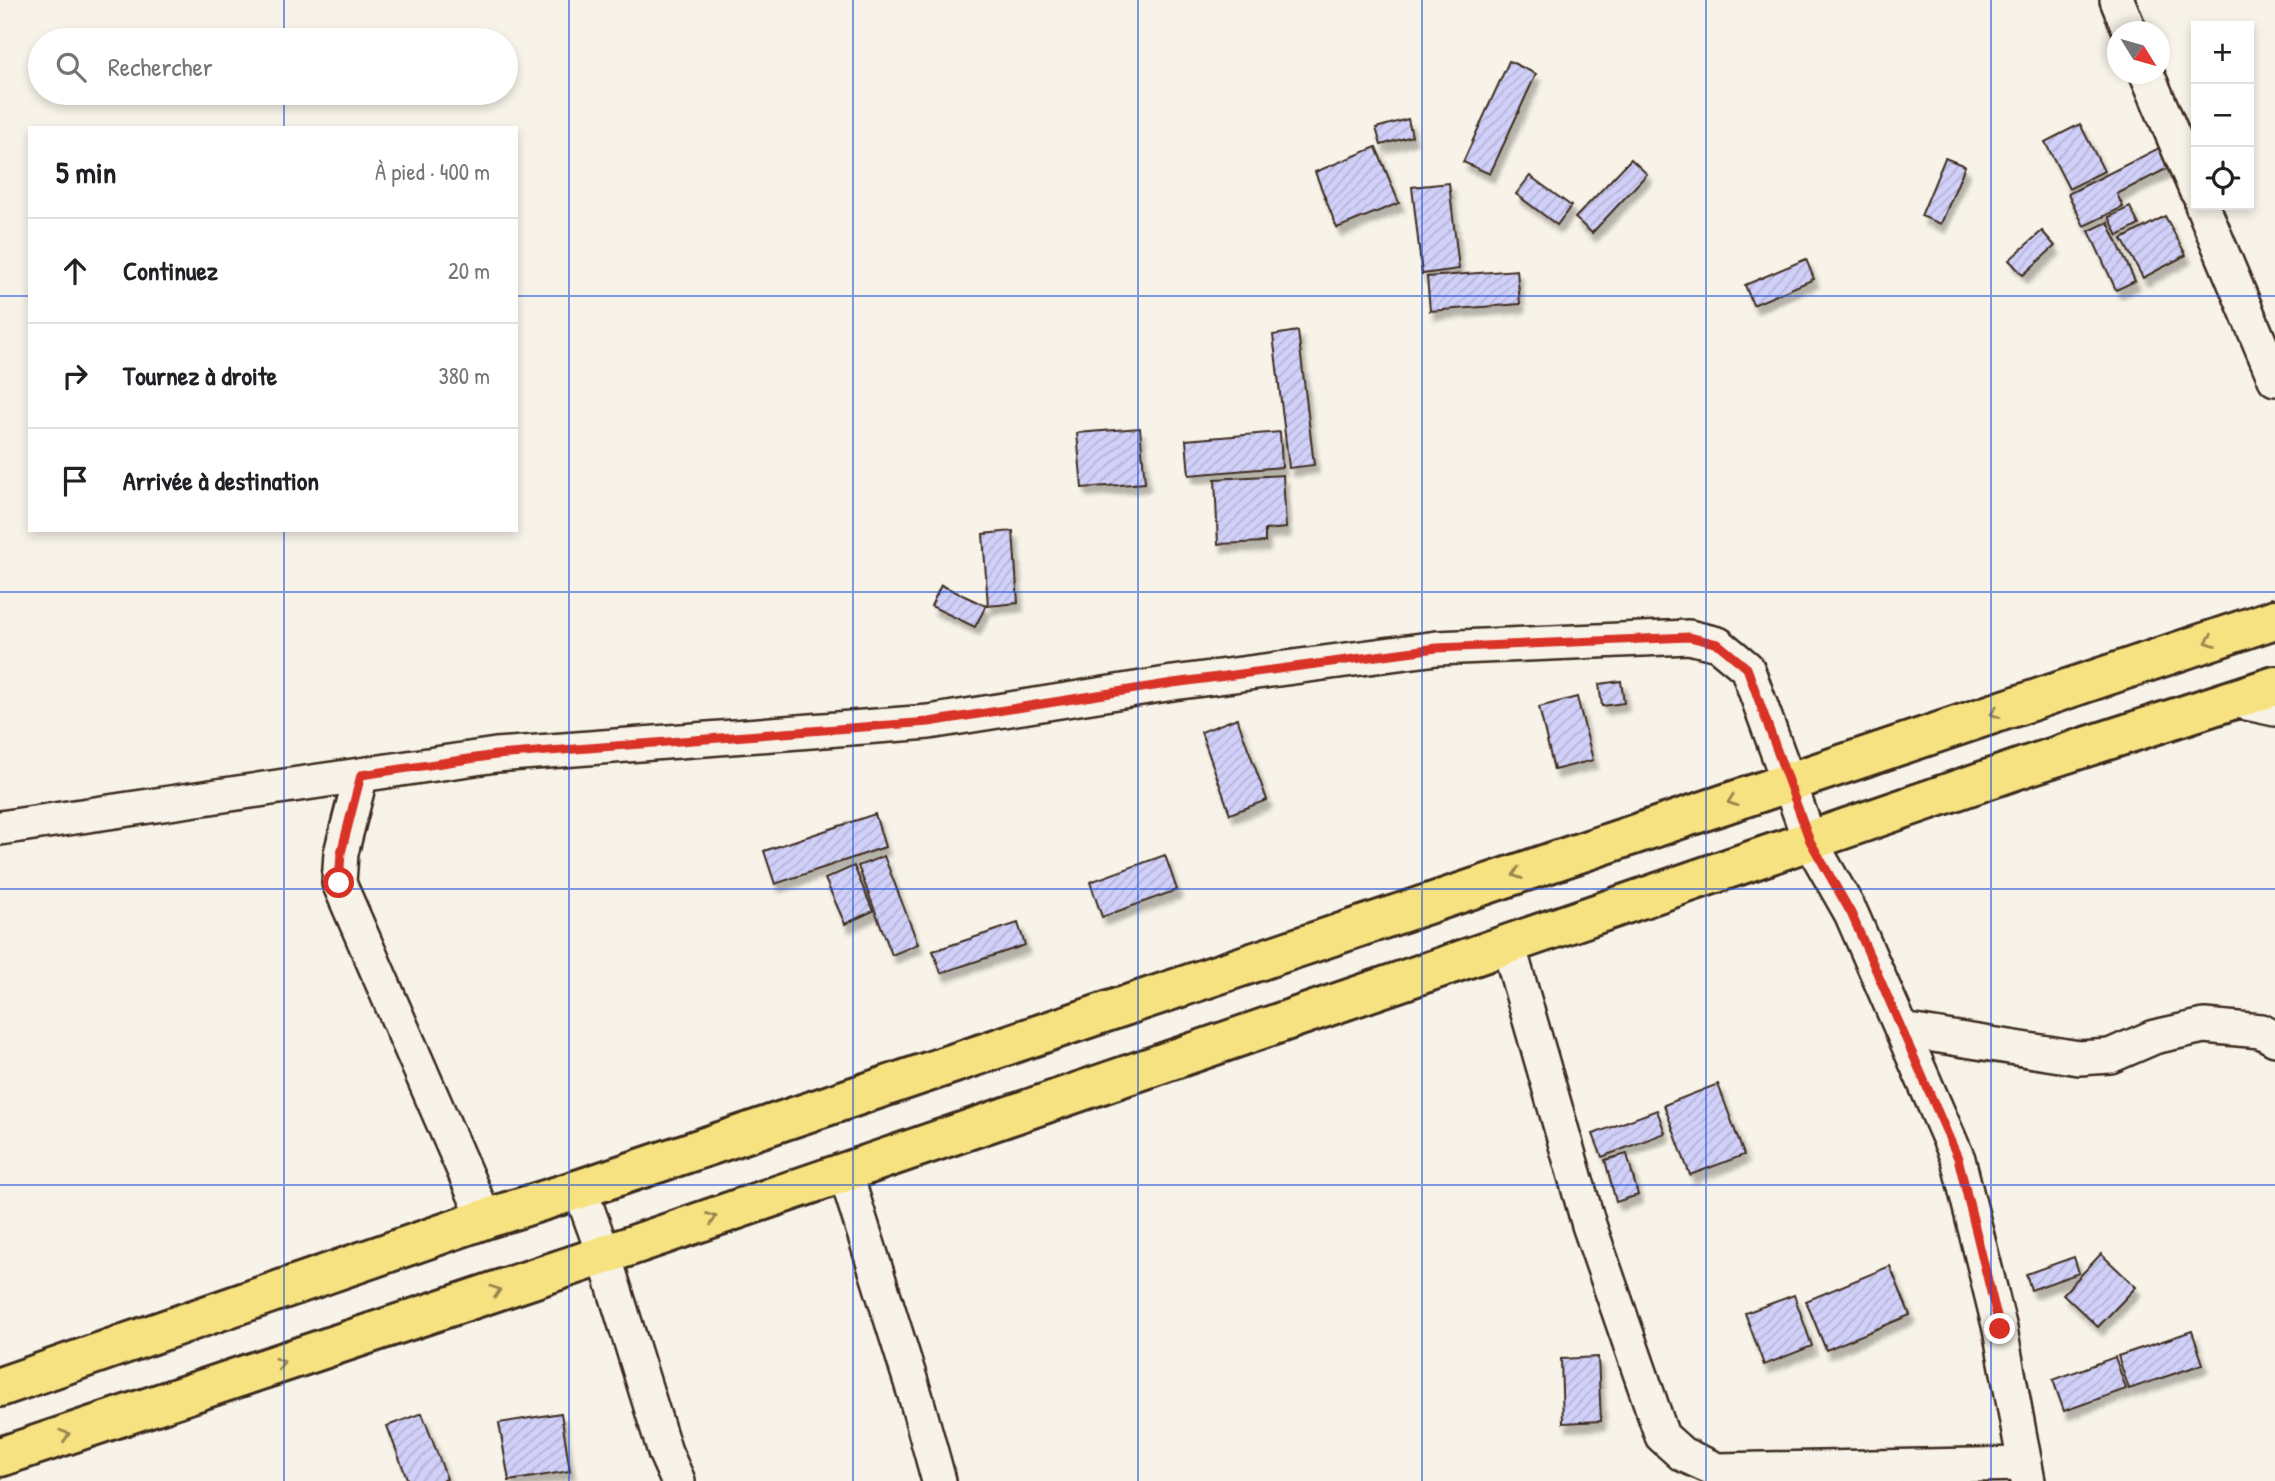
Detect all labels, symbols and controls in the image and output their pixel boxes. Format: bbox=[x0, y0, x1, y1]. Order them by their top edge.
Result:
north arrow bbox=[2107, 21, 2170, 84]
map controls bbox=[2191, 21, 2254, 210]
button: + bbox=[2191, 21, 2254, 84]
search box bbox=[28, 28, 518, 105]
icon: search bbox=[52, 48, 90, 86]
text: Rechercher bbox=[108, 49, 213, 84]
button: − bbox=[2191, 84, 2254, 147]
button: locate bbox=[2191, 147, 2254, 210]
text: 5 min bbox=[56, 152, 116, 192]
text: À pied · 400 m bbox=[375, 156, 490, 187]
icon: ahead bbox=[56, 252, 94, 290]
text: Continuez bbox=[123, 253, 218, 288]
text: 20 m bbox=[448, 255, 490, 286]
icon: right bbox=[56, 357, 94, 395]
text: Tournez à droite bbox=[123, 358, 277, 393]
text: 380 m bbox=[439, 360, 490, 391]
icon: arrive bbox=[56, 462, 94, 500]
text: Arrivée à destination bbox=[123, 463, 319, 498]
one-way arrow bbox=[2205, 633, 2217, 647]
one-way arrow bbox=[1989, 705, 2001, 719]
one-way arrow bbox=[1727, 793, 1739, 807]
one-way arrow bbox=[1511, 866, 1523, 880]
route start bbox=[323, 867, 354, 898]
one-way arrow bbox=[705, 1212, 717, 1226]
one-way arrow bbox=[490, 1285, 502, 1299]
route end bbox=[1984, 1313, 2015, 1344]
one-way arrow bbox=[274, 1357, 286, 1371]
one-way arrow bbox=[58, 1429, 70, 1443]

